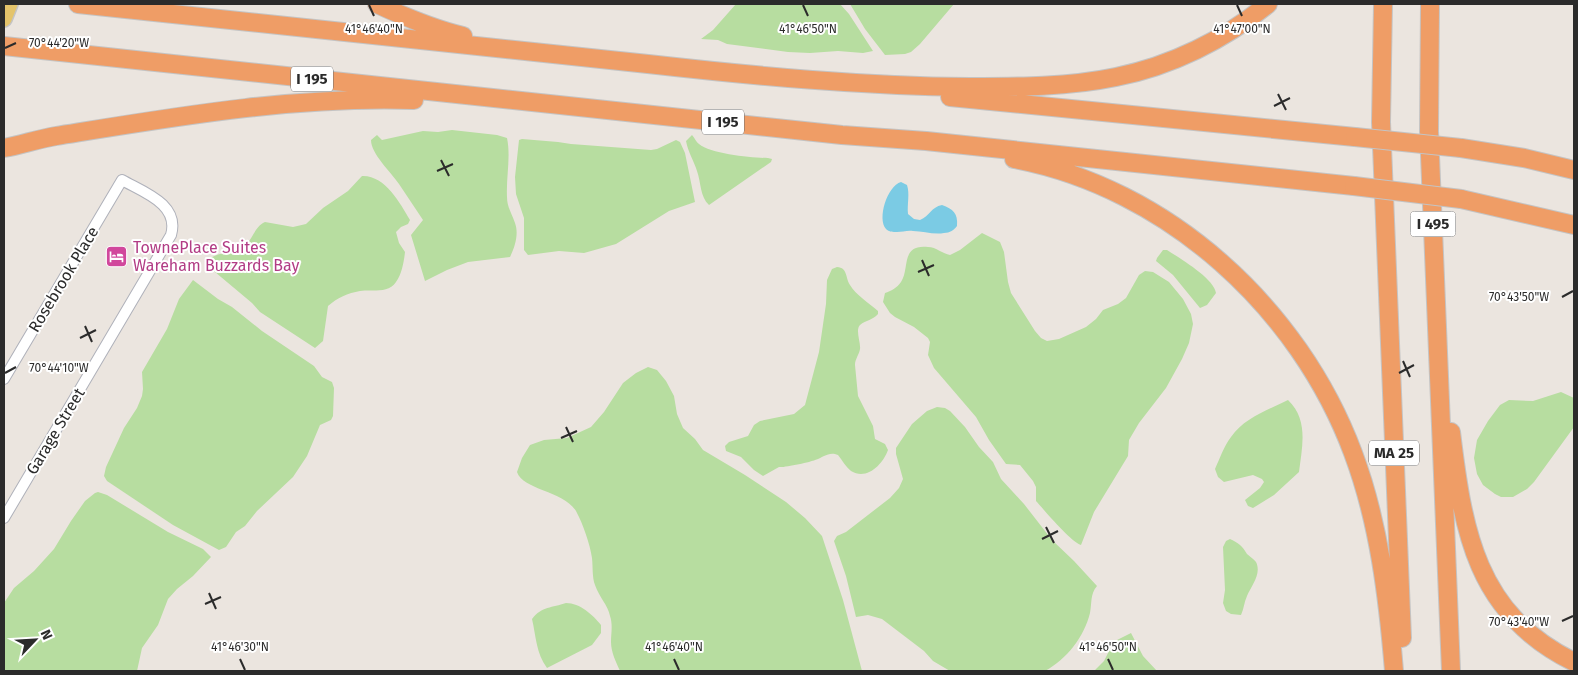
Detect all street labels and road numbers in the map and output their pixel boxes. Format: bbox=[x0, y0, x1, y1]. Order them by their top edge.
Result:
road number: I 195 bbox=[291, 66, 333, 92]
road number: I 195 bbox=[702, 110, 744, 134]
road number: I 495 bbox=[1410, 212, 1456, 236]
street label: Rosebrook Place bbox=[24, 223, 102, 335]
street label: Garage Street bbox=[22, 384, 89, 478]
road number: MA 25 bbox=[1369, 440, 1419, 466]

